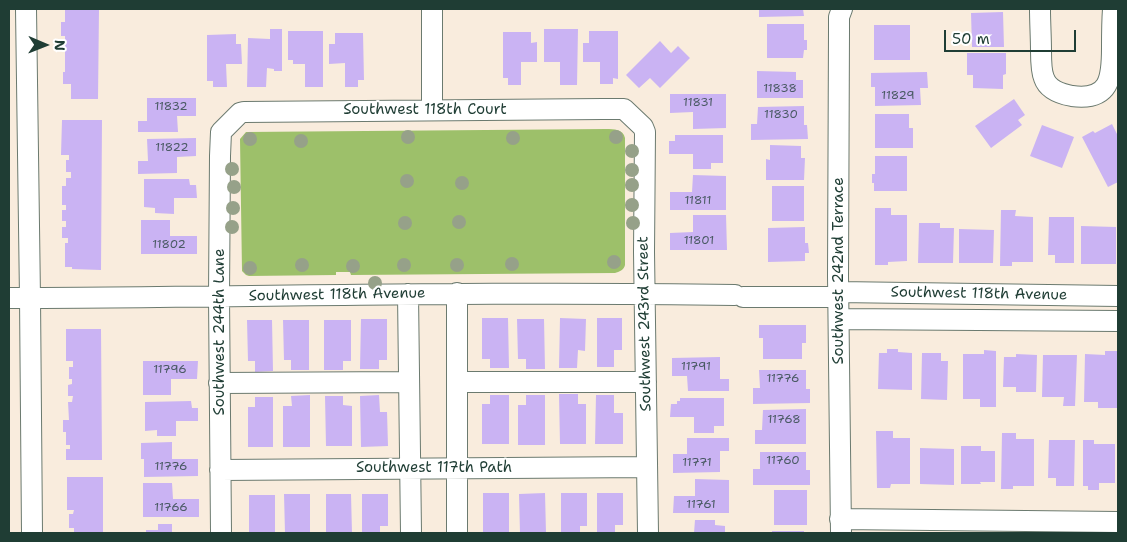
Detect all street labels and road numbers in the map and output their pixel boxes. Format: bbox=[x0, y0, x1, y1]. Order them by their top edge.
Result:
street label: Southwest 118th Court bbox=[343, 101, 507, 119]
street label: Southwest 242nd Terrace bbox=[830, 177, 848, 365]
street label: Southwest 243rd Street bbox=[634, 236, 656, 412]
street label: Southwest 244th Lane bbox=[211, 249, 229, 415]
street label: Southwest 118th Avenue bbox=[890, 283, 1068, 305]
street label: Southwest 118th Avenue bbox=[248, 284, 426, 306]
street label: Southwest 117th Path bbox=[356, 459, 512, 477]

